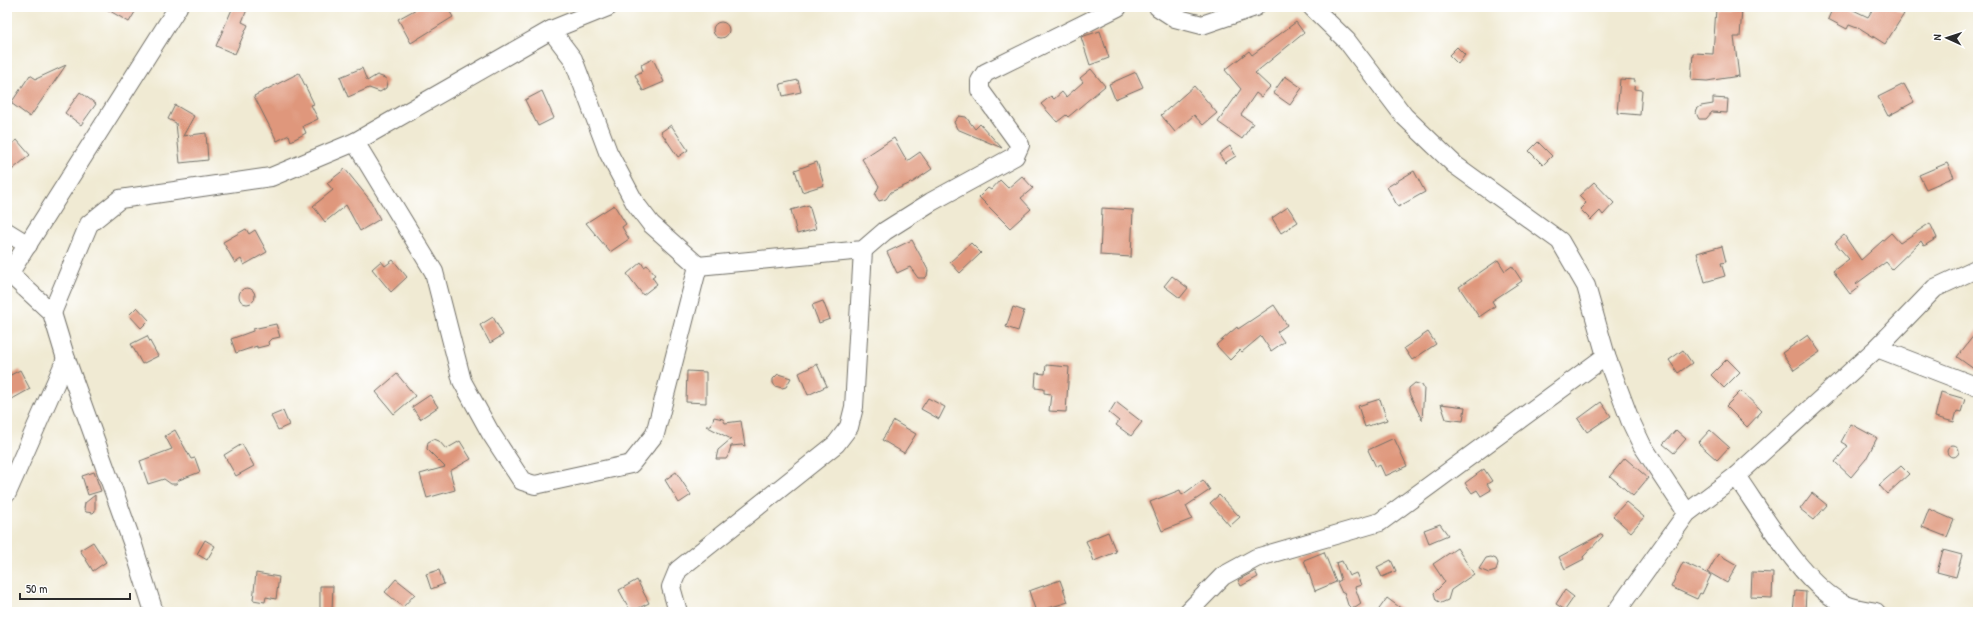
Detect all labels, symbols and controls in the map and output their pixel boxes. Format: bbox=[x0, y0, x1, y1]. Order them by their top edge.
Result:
north arrow bbox=[1927, 18, 1967, 58]
text: N bbox=[1930, 34, 1944, 41]
scale bar bbox=[20, 575, 130, 601]
text: 50 m bbox=[26, 580, 47, 597]

